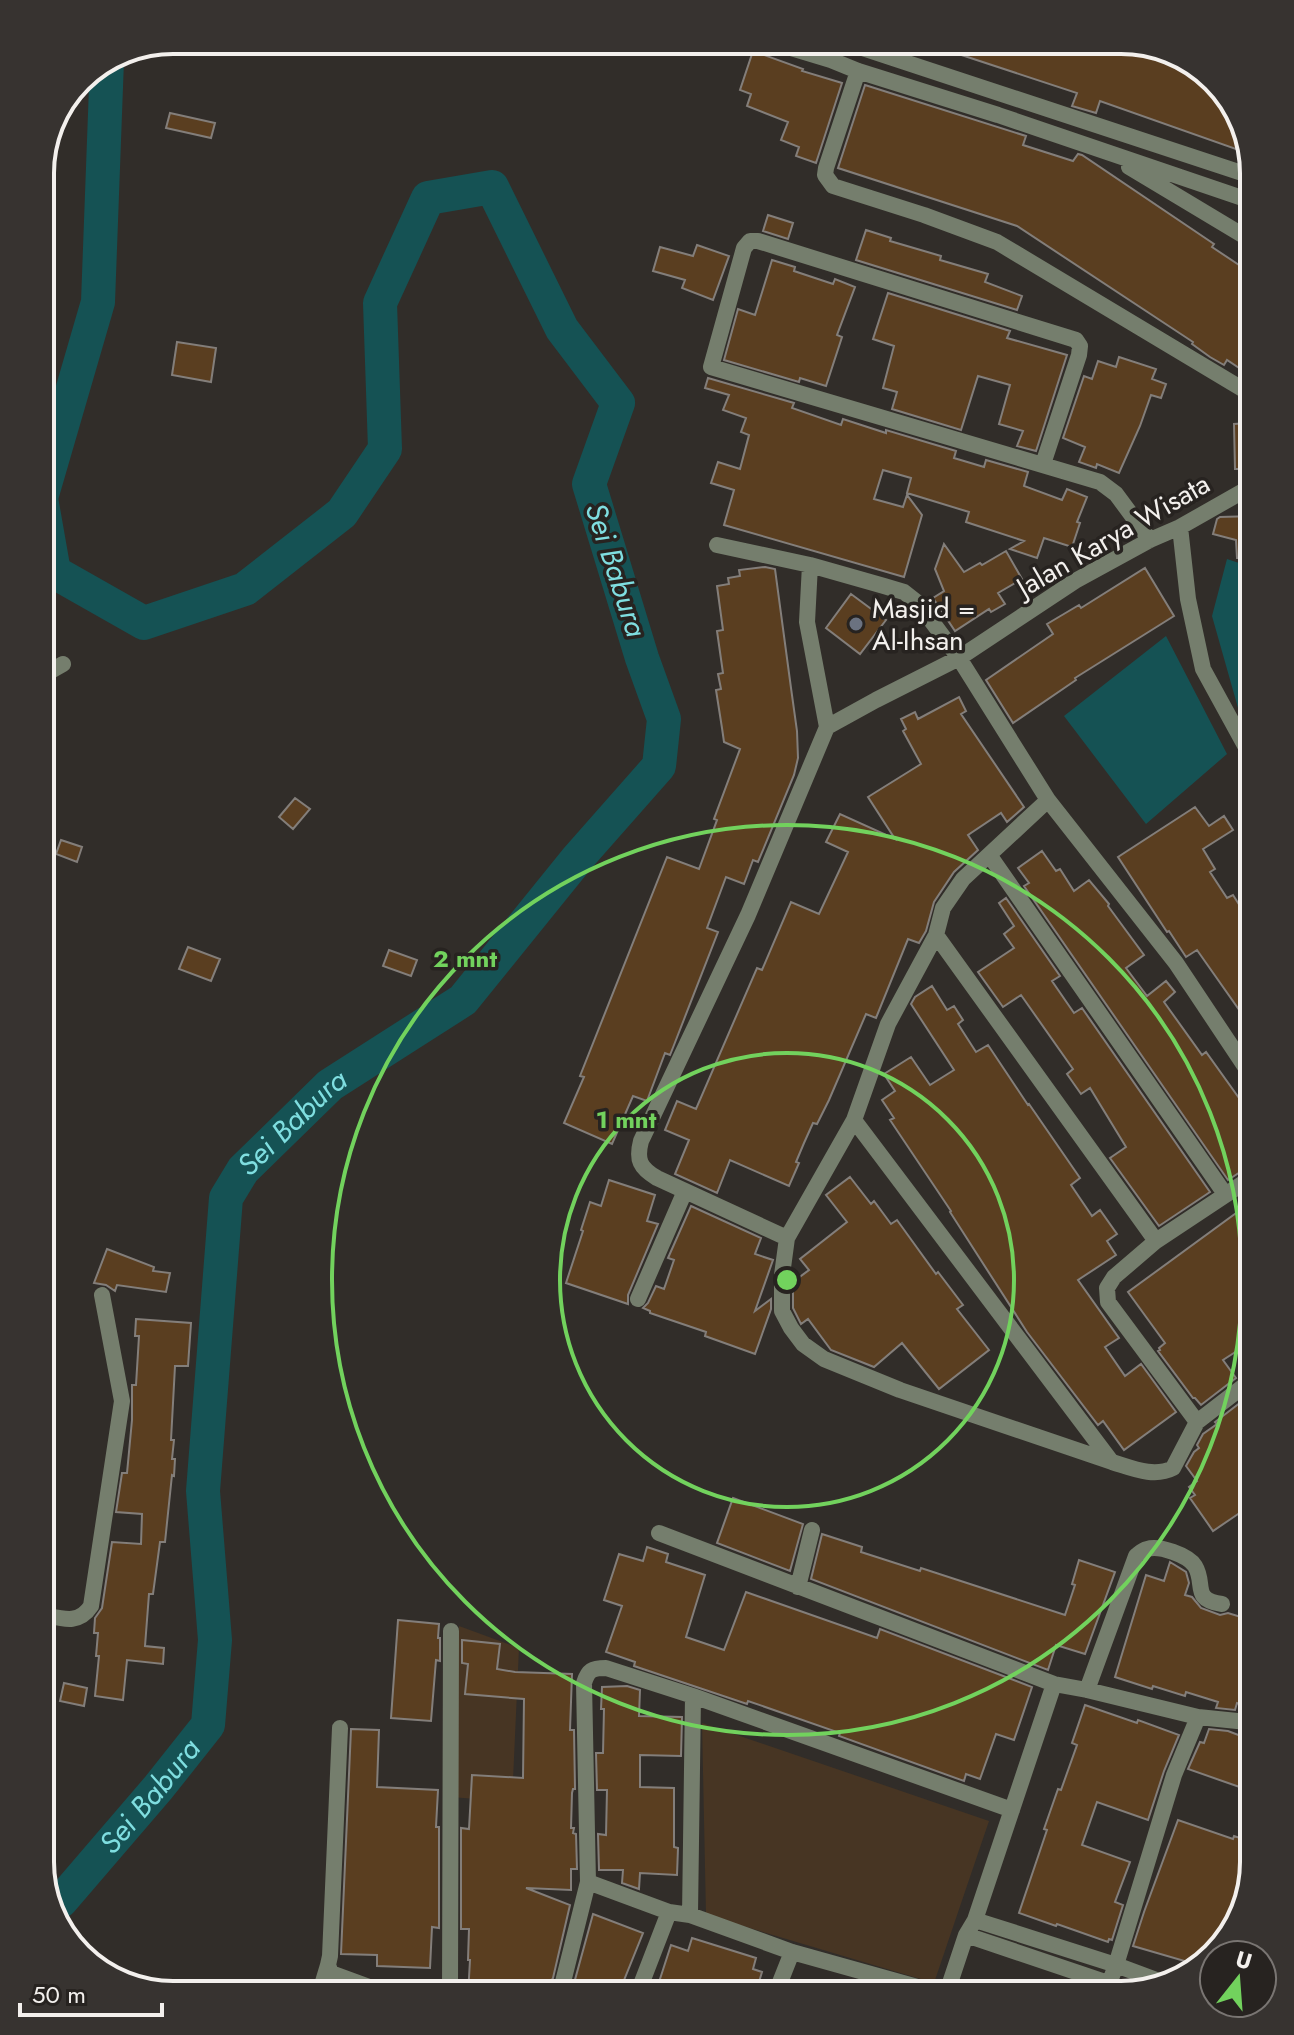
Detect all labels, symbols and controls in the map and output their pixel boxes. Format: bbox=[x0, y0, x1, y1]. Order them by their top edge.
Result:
street label: Jalan Karya Wisata bbox=[1006, 463, 1217, 609]
water label: Sei Babura bbox=[575, 497, 659, 643]
place label: Masjid = Al-Ihsan bbox=[872, 588, 975, 661]
marker: Masjid = Al-Ihsan bbox=[847, 615, 865, 633]
text: 2 mnt bbox=[433, 941, 497, 976]
water label: Sei Babura bbox=[227, 1057, 356, 1186]
text: 1 mnt bbox=[596, 1102, 657, 1137]
centre of rings bbox=[773, 1266, 801, 1294]
water label: Sei Babura bbox=[89, 1729, 211, 1863]
north arrow bbox=[1198, 1939, 1278, 2019]
text: U bbox=[1232, 1942, 1256, 1977]
scale bar bbox=[20, 1967, 162, 2017]
text: 50 m bbox=[32, 1977, 86, 2012]

